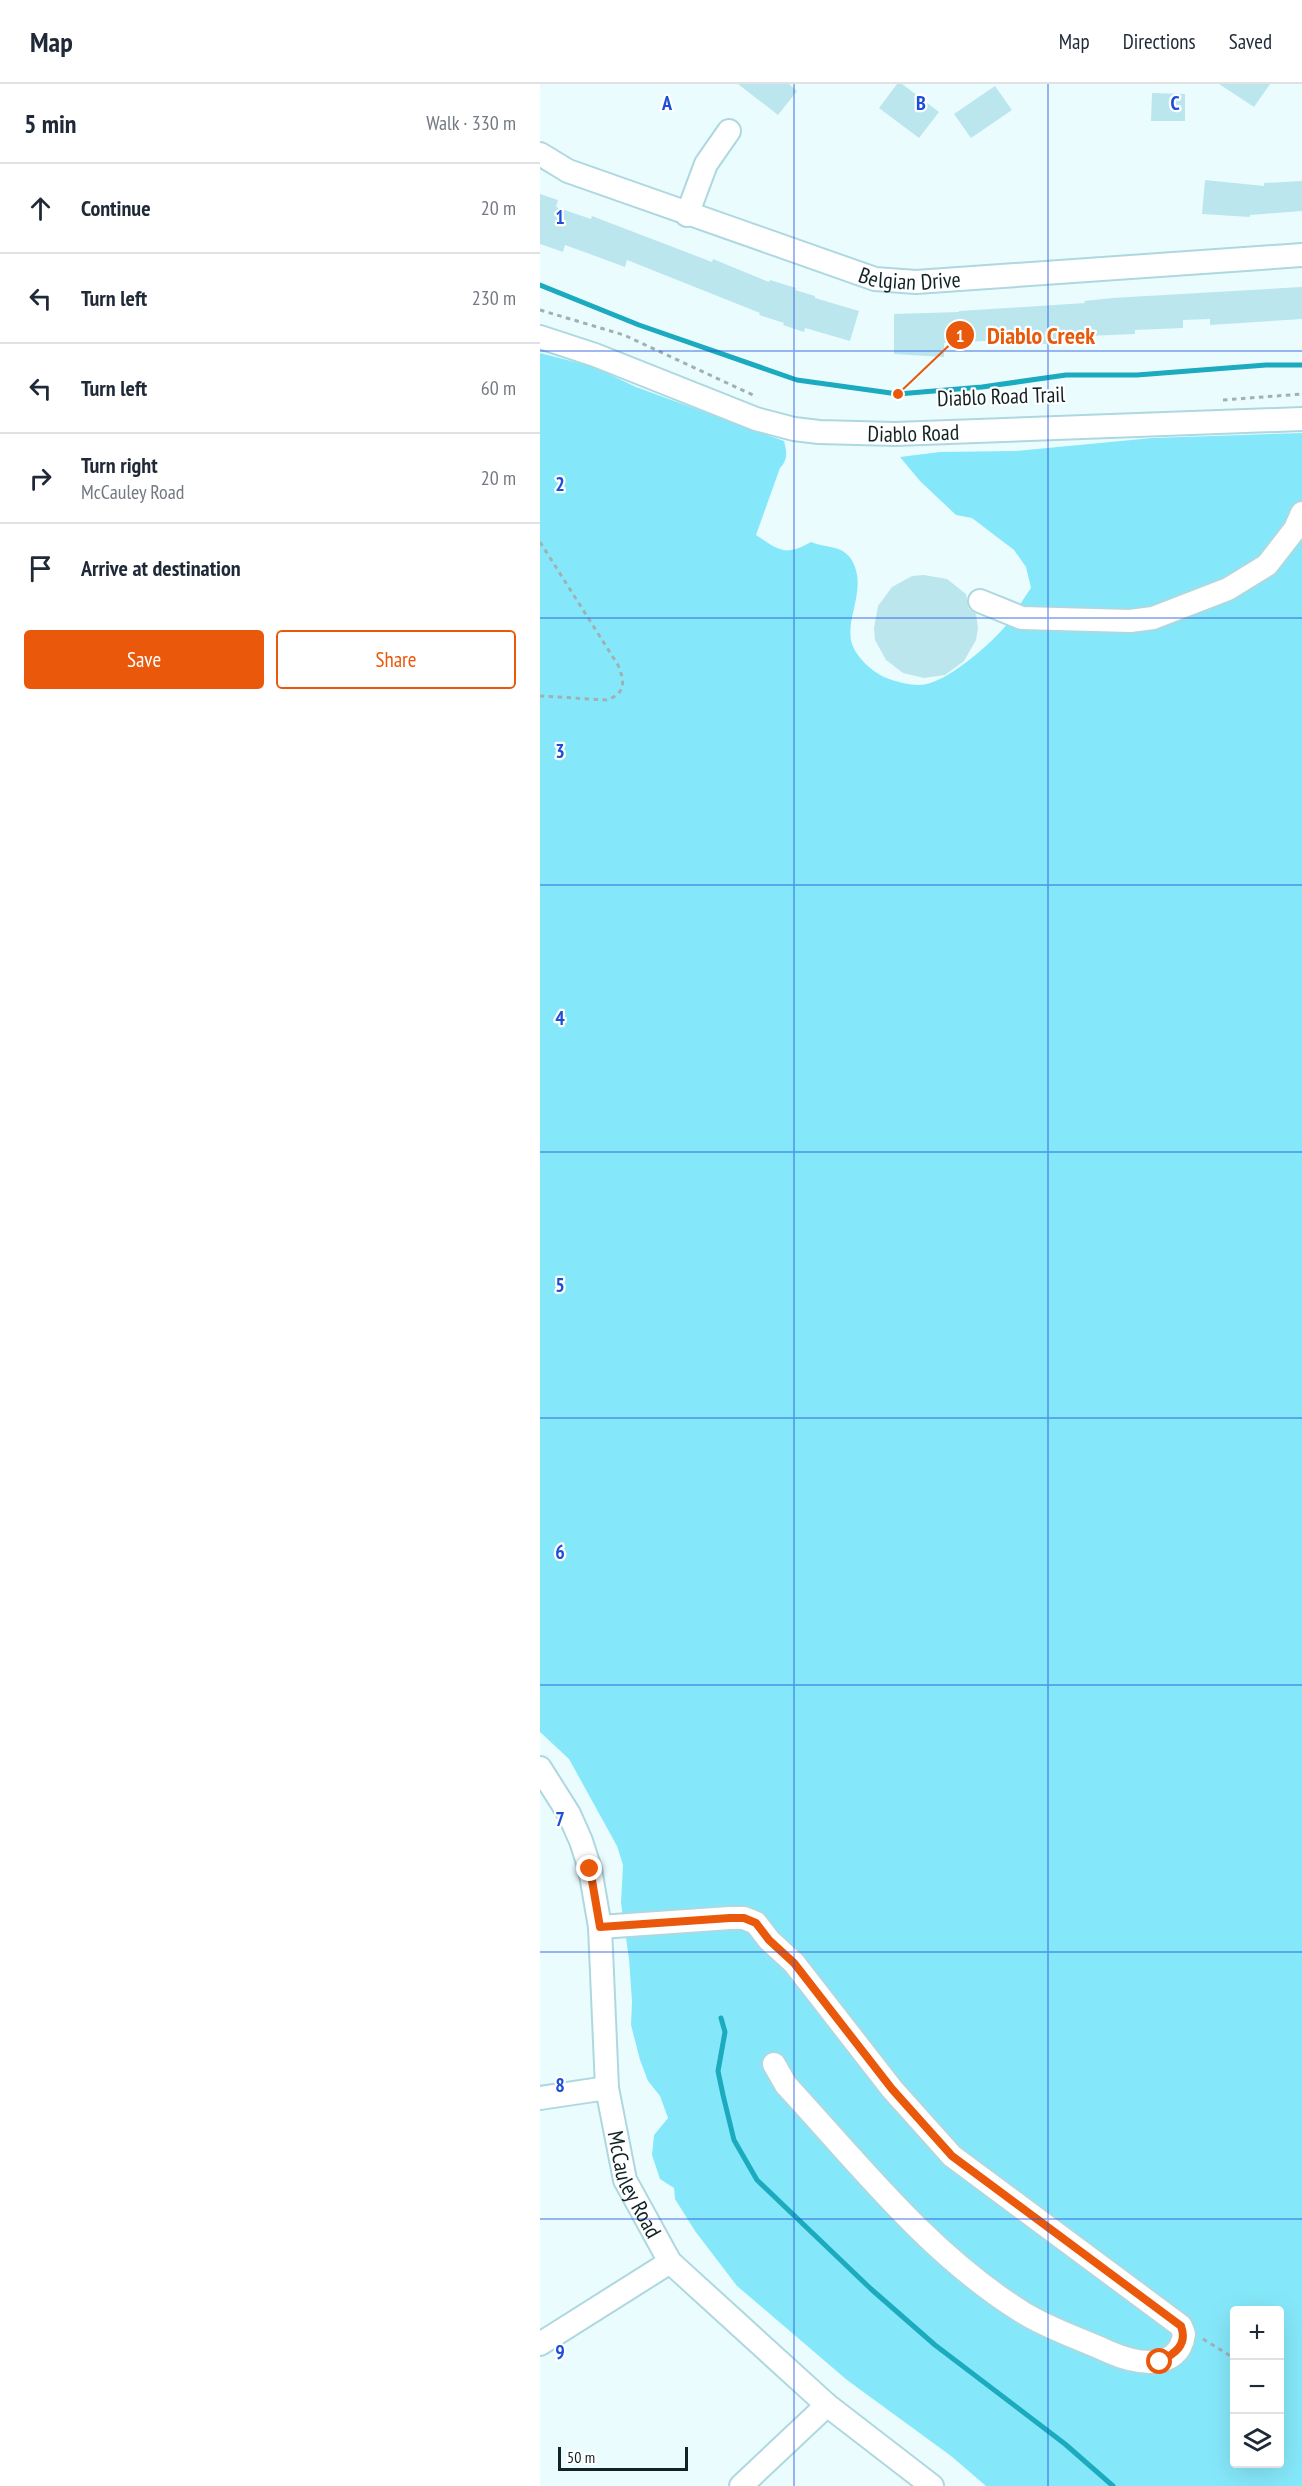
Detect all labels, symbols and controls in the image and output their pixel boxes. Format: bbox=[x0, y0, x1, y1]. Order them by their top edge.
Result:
text: Map bbox=[30, 23, 73, 60]
text: Map bbox=[1059, 28, 1090, 55]
text: Directions bbox=[1123, 28, 1196, 55]
text: Saved bbox=[1229, 28, 1272, 55]
text: A bbox=[661, 90, 673, 116]
text: B bbox=[916, 90, 926, 116]
text: C bbox=[1170, 90, 1180, 116]
text: 5 min bbox=[24, 107, 77, 140]
text: Walk · 330 m bbox=[426, 110, 516, 136]
icon: ahead bbox=[24, 192, 57, 225]
text: Continue bbox=[81, 194, 151, 222]
text: 20 m bbox=[481, 195, 516, 221]
text: 1 bbox=[555, 204, 565, 230]
street label: Belgian Drive bbox=[855, 260, 962, 296]
icon: left bbox=[24, 282, 57, 315]
text: Turn left bbox=[81, 284, 147, 312]
text: 230 m bbox=[472, 285, 516, 311]
callout: Diablo Creek bbox=[945, 314, 1107, 356]
text: Diablo Creek bbox=[987, 320, 1095, 351]
text: 1 bbox=[956, 324, 964, 347]
icon: left bbox=[24, 372, 57, 405]
text: Turn left bbox=[81, 374, 147, 402]
text: 60 m bbox=[481, 375, 516, 401]
street label: Diablo Road Trail bbox=[936, 380, 1066, 412]
street label: Diablo Road bbox=[867, 418, 960, 448]
text: Turn right bbox=[81, 451, 158, 479]
icon: right bbox=[24, 462, 57, 495]
text: 20 m bbox=[481, 465, 516, 491]
text: 2 bbox=[555, 471, 565, 497]
text: McCauley Road bbox=[81, 479, 184, 505]
icon: arrive bbox=[24, 552, 57, 585]
text: Arrive at destination bbox=[81, 554, 241, 582]
button: Save bbox=[24, 630, 264, 689]
button: Share bbox=[276, 630, 516, 689]
text: 3 bbox=[555, 738, 565, 764]
text: 4 bbox=[555, 1005, 565, 1031]
text: 5 bbox=[555, 1272, 565, 1298]
text: 6 bbox=[555, 1539, 565, 1565]
text: 7 bbox=[555, 1806, 565, 1832]
route end bbox=[576, 1855, 602, 1881]
text: 8 bbox=[555, 2072, 565, 2098]
street label: McCauley Road bbox=[602, 2128, 668, 2243]
map controls bbox=[1230, 2306, 1284, 2468]
button: + bbox=[1230, 2306, 1284, 2360]
text: 9 bbox=[555, 2339, 565, 2365]
route start bbox=[1146, 2348, 1172, 2374]
button: − bbox=[1230, 2360, 1284, 2414]
button: layers bbox=[1230, 2414, 1284, 2468]
scale bar bbox=[558, 2444, 688, 2472]
text: 50 m bbox=[567, 2447, 595, 2467]

